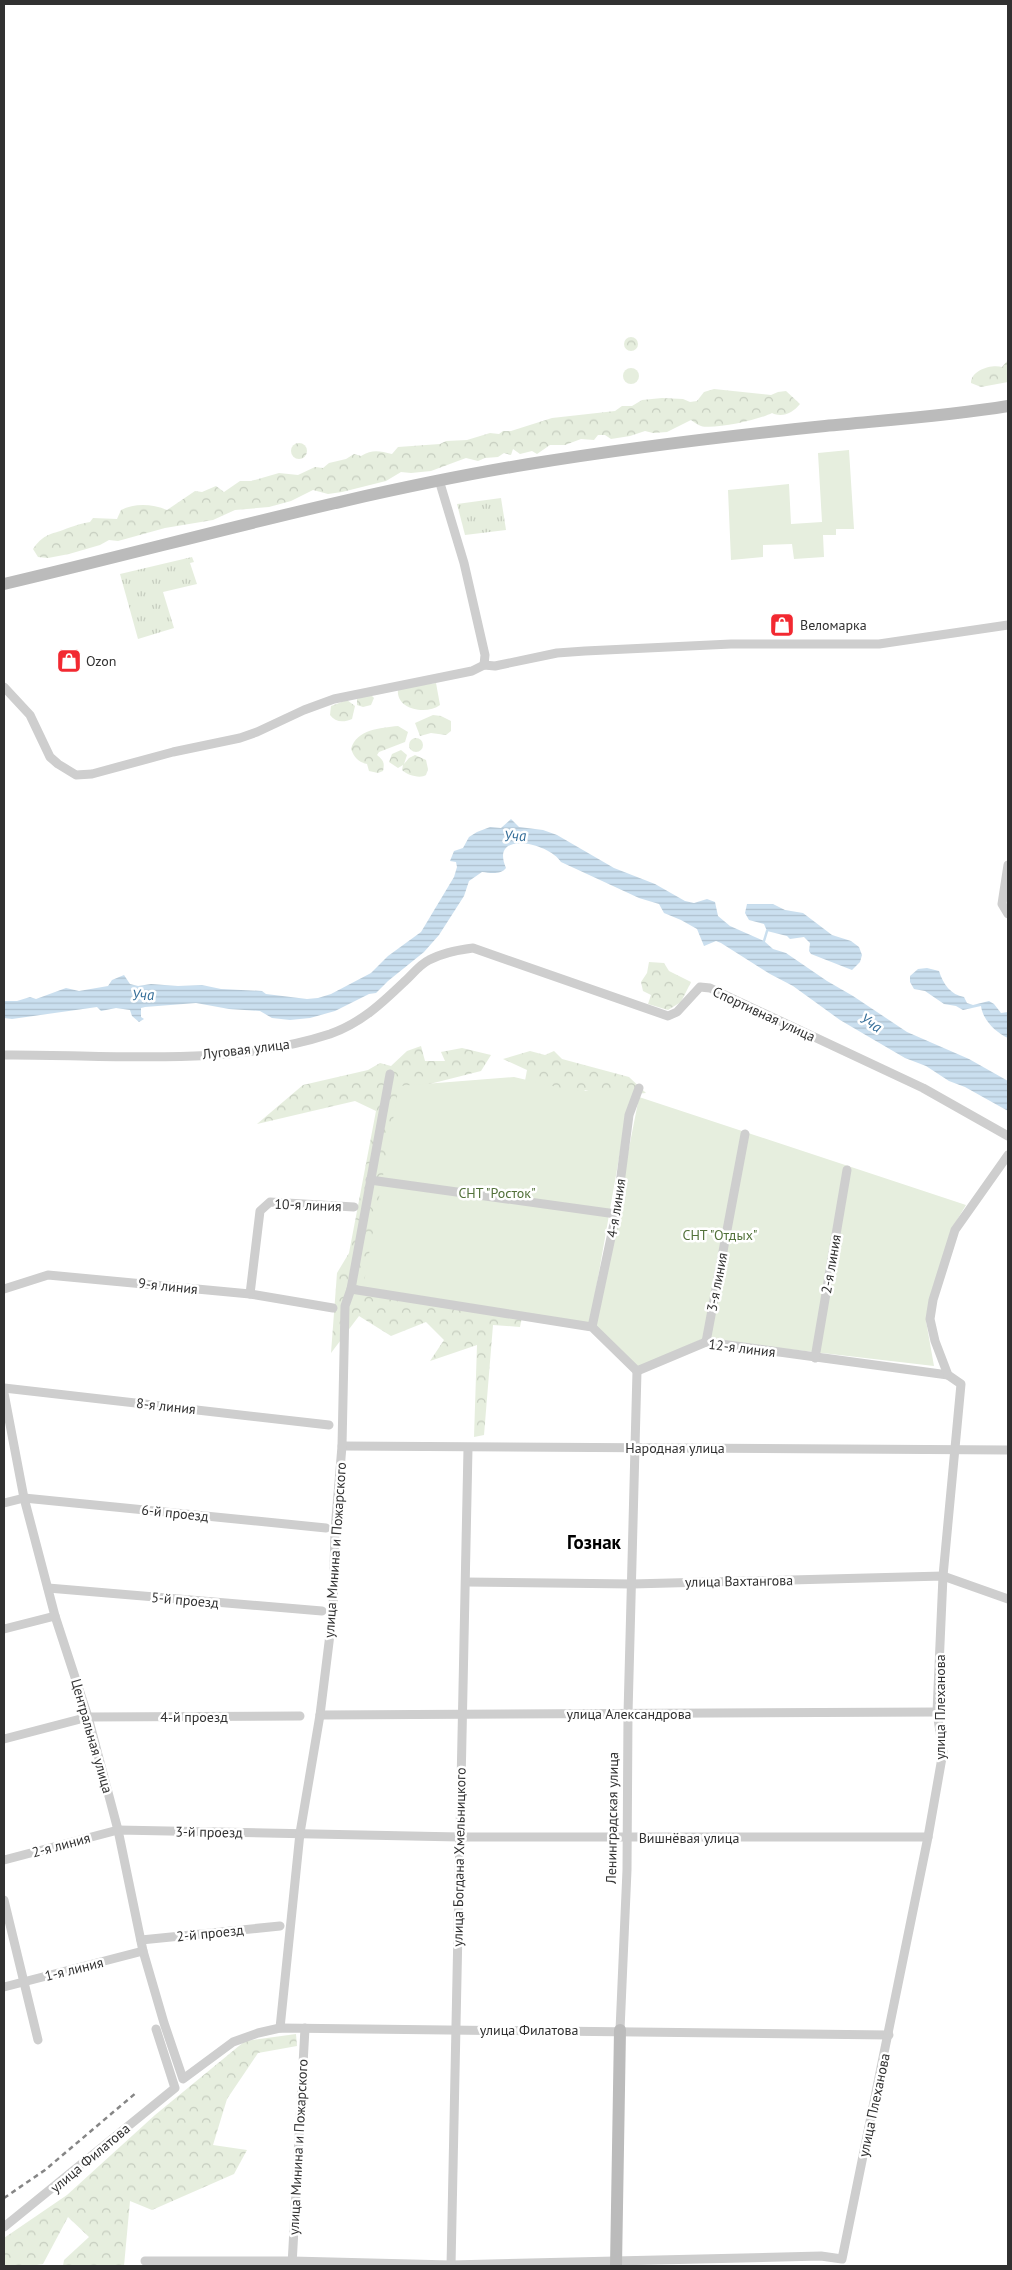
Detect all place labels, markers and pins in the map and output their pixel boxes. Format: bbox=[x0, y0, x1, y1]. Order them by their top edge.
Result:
shop icon: Веломарка bbox=[769, 612, 795, 638]
place label: Веломарка bbox=[800, 616, 867, 634]
shop icon: Ozon bbox=[56, 648, 82, 674]
place label: Ozon bbox=[86, 652, 116, 670]

